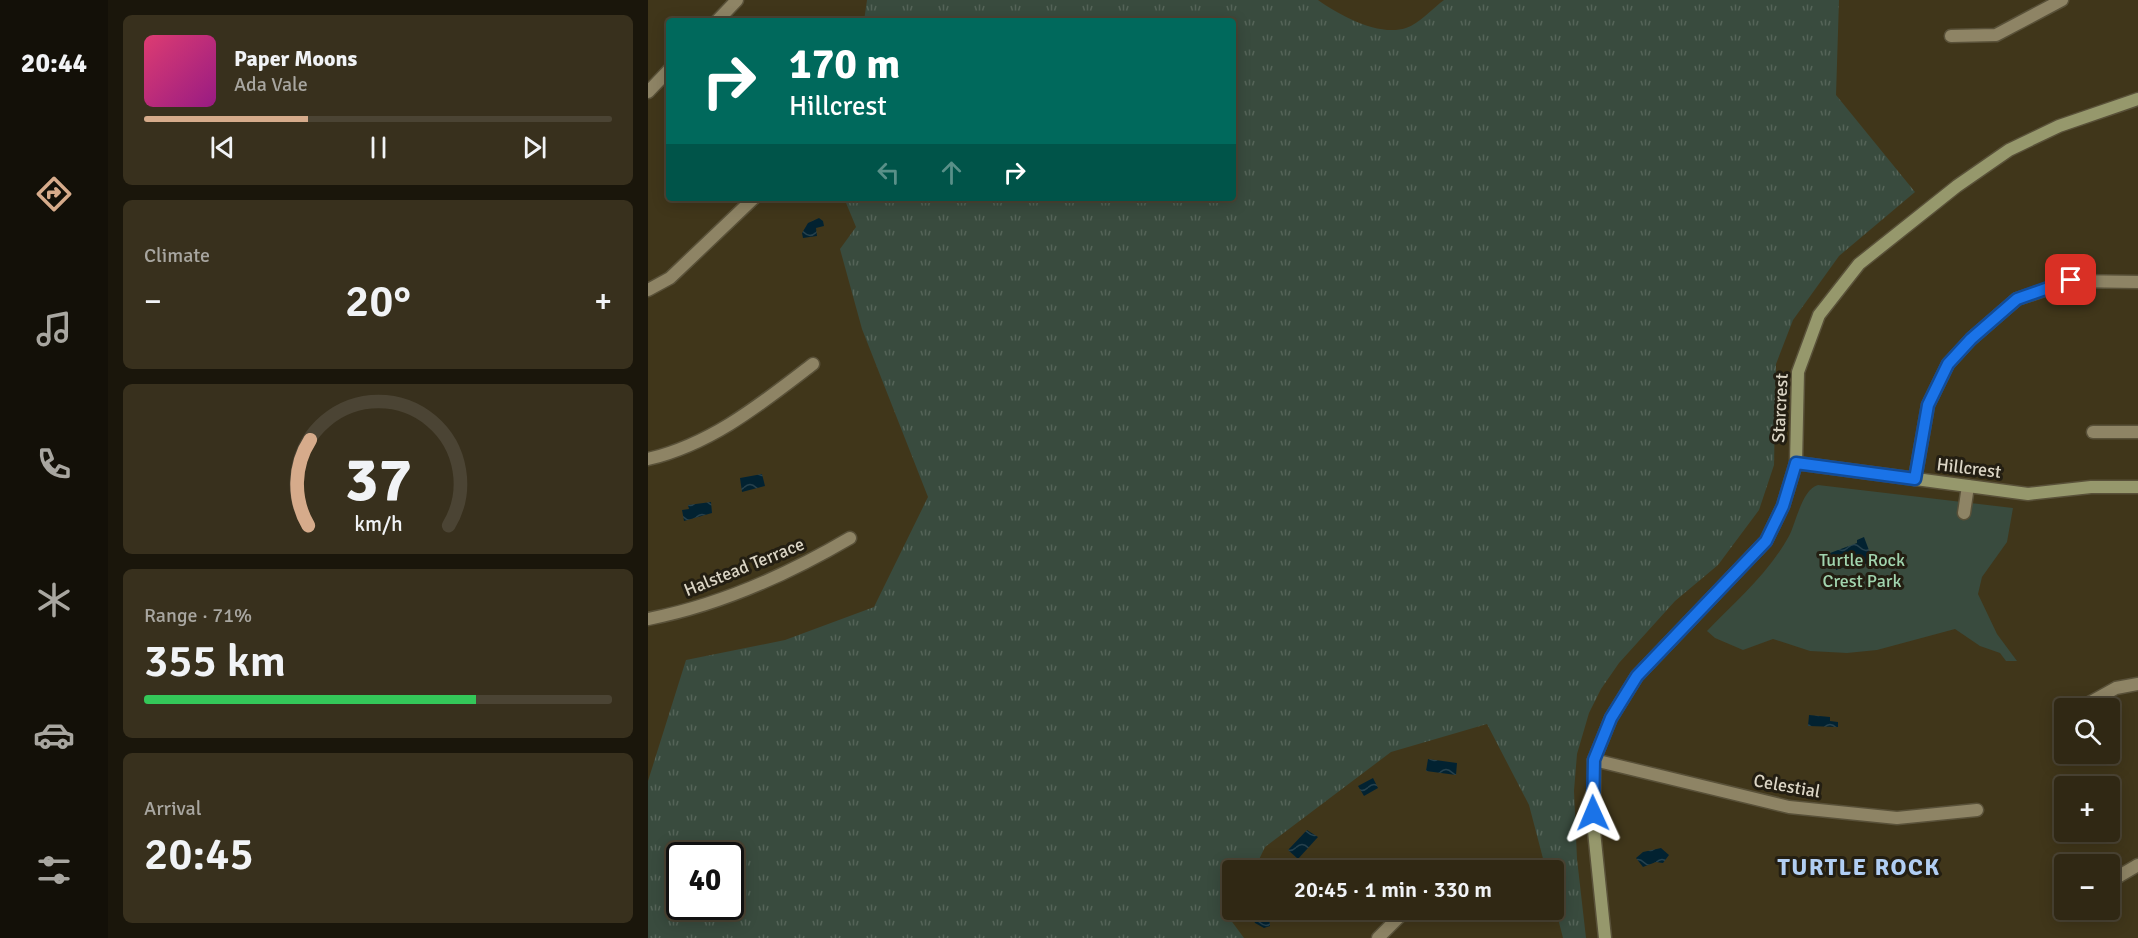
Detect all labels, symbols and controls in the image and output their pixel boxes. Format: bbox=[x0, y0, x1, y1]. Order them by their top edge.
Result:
text: 170 m bbox=[789, 39, 900, 90]
icon: right bbox=[690, 42, 768, 120]
text: Paper Moons bbox=[234, 45, 357, 72]
text: 20:44 bbox=[21, 47, 87, 80]
text: Ada Vale bbox=[234, 72, 308, 97]
text: Hillcrest bbox=[789, 90, 887, 123]
icon: previous bbox=[206, 131, 239, 164]
icon: pause bbox=[362, 131, 395, 164]
icon: next bbox=[518, 131, 551, 164]
icon: left bbox=[872, 156, 905, 189]
icon: ahead bbox=[935, 156, 968, 189]
icon: right bbox=[998, 156, 1031, 189]
icon: directions bbox=[33, 173, 75, 215]
text: Climate bbox=[144, 243, 210, 268]
pin bbox=[2045, 254, 2096, 305]
icon: arrive bbox=[2054, 263, 2087, 296]
text: 20° bbox=[345, 274, 411, 329]
text: − bbox=[144, 281, 162, 322]
text: + bbox=[594, 281, 612, 322]
icon: music bbox=[33, 308, 75, 350]
street label: Starcrest bbox=[1767, 373, 1793, 443]
text: 37 bbox=[344, 441, 412, 518]
icon: phone bbox=[33, 443, 75, 485]
street label: Hillcrest bbox=[1935, 453, 2003, 483]
text: km/h bbox=[354, 511, 402, 537]
street label: Halstead Terrace bbox=[681, 533, 807, 601]
park label: Turtle Rock Crest Park bbox=[1819, 549, 1905, 592]
icon: climate bbox=[33, 579, 75, 621]
text: Range · 71% bbox=[144, 603, 252, 628]
text: 355 km bbox=[144, 634, 286, 689]
map controls bbox=[2054, 698, 2120, 920]
button: search bbox=[2054, 698, 2120, 764]
icon: car bbox=[33, 714, 75, 756]
street label: Celestial bbox=[1752, 769, 1822, 803]
button: + bbox=[2054, 776, 2120, 842]
position arrow bbox=[1561, 781, 1625, 845]
text: Arrival bbox=[144, 796, 202, 821]
text: 20:45 bbox=[144, 827, 254, 882]
speed limit sign: 40 bbox=[666, 842, 744, 920]
icon: filters bbox=[33, 849, 75, 891]
district label: TURTLE ROCK bbox=[1777, 852, 1941, 882]
button: − bbox=[2054, 854, 2120, 920]
text: 20:45 · 1 min · 330 m bbox=[1294, 876, 1492, 903]

